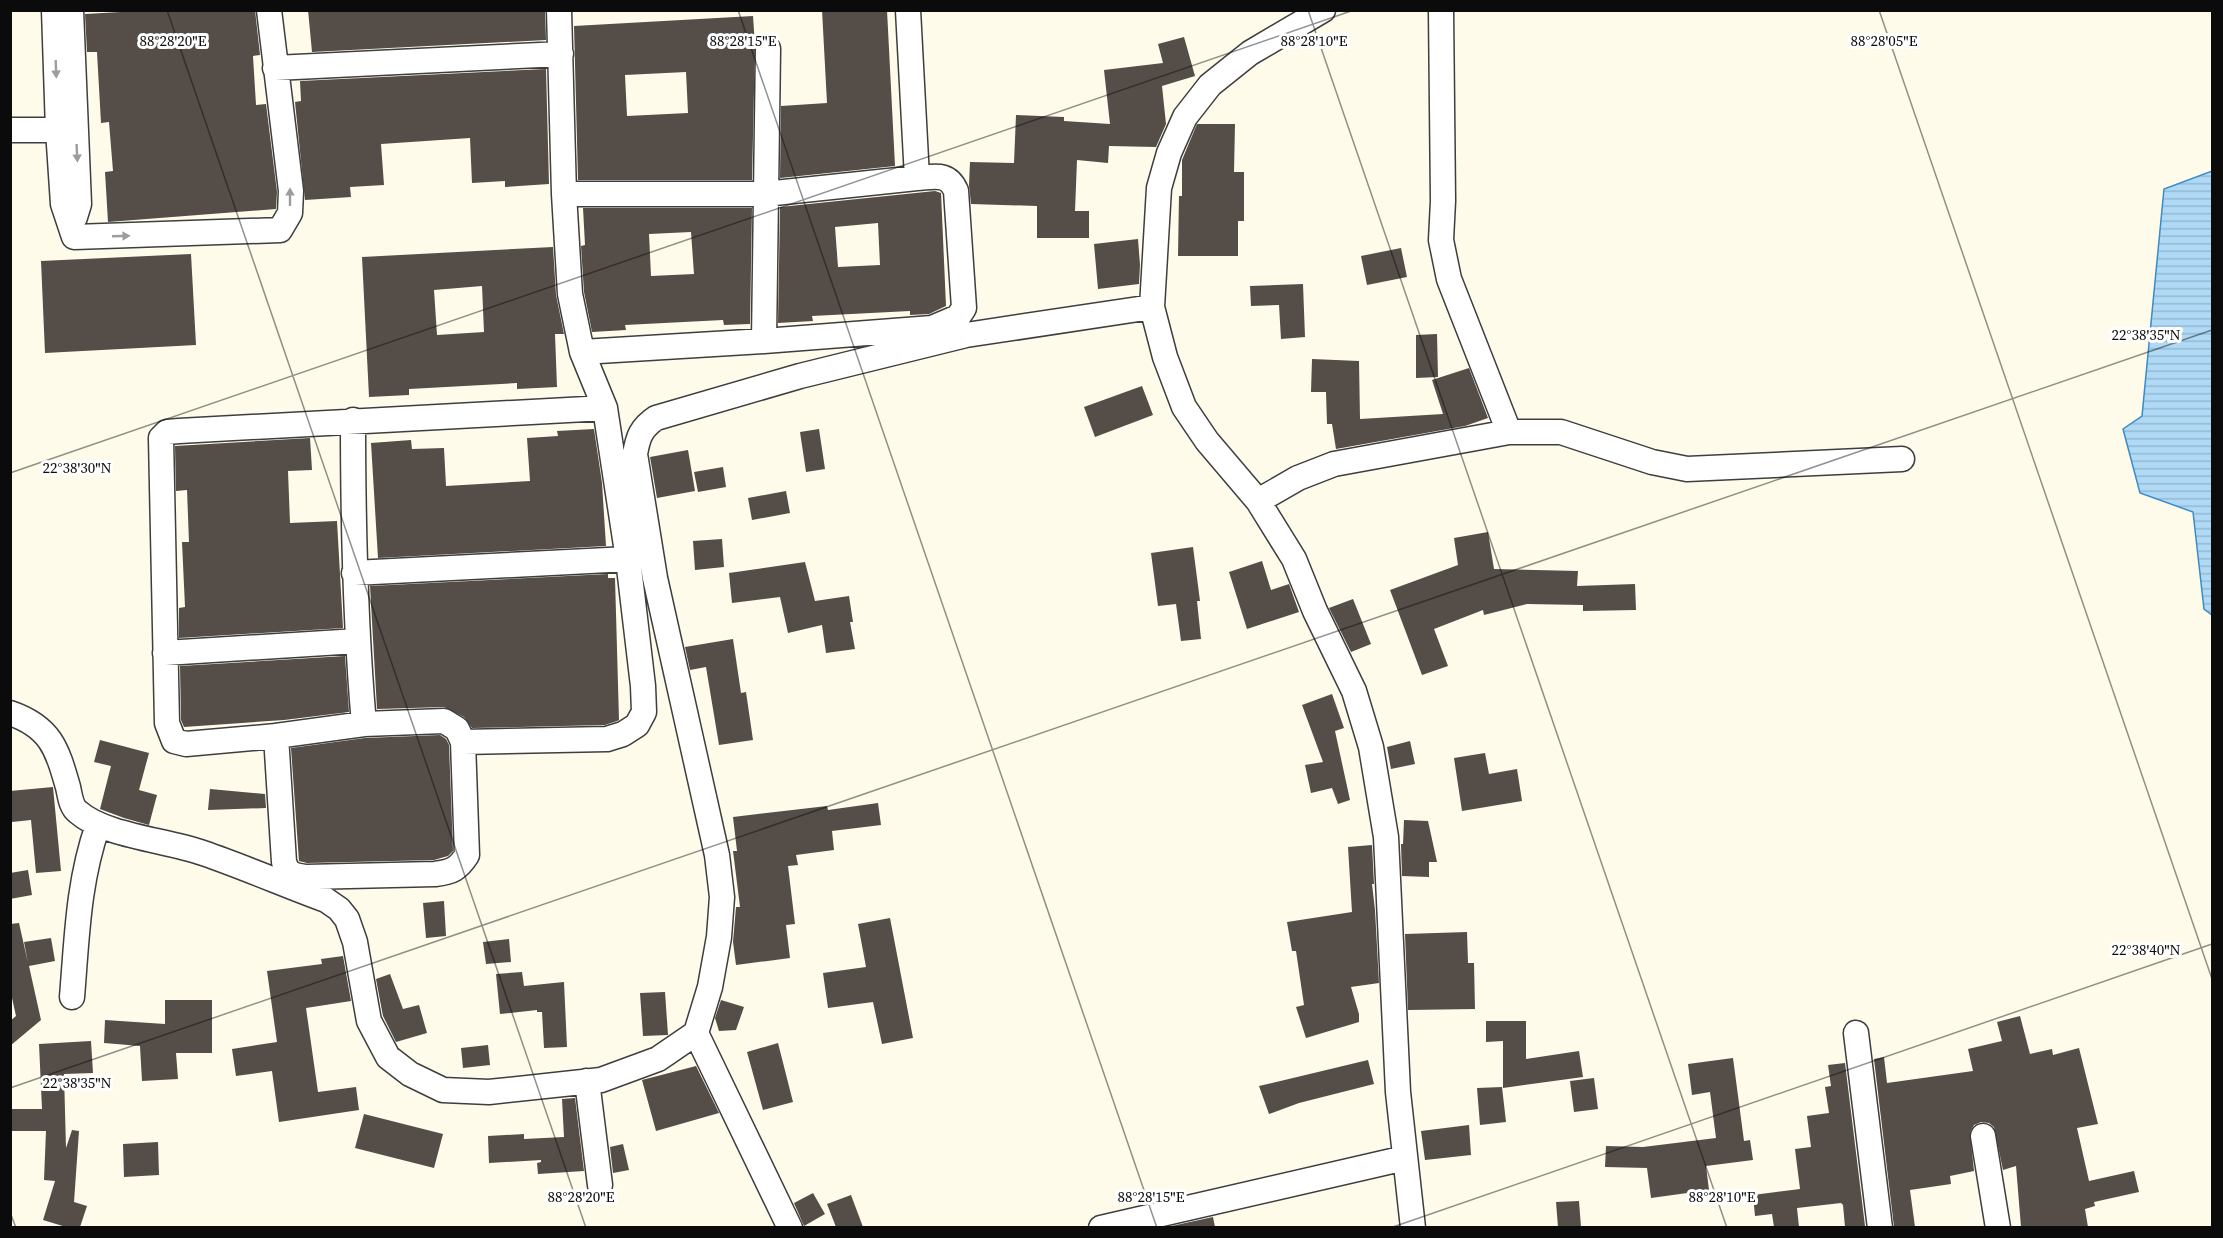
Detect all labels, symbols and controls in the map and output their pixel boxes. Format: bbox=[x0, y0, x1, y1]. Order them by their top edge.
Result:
text: 88°28'20"E bbox=[139, 30, 207, 51]
text: 88°28'15"E bbox=[709, 30, 777, 51]
text: 88°28'10"E bbox=[1280, 30, 1348, 51]
text: 88°28'05"E bbox=[1850, 30, 1918, 51]
one-way arrow bbox=[51, 59, 61, 78]
one-way arrow bbox=[73, 143, 82, 162]
one-way arrow bbox=[285, 187, 295, 206]
one-way arrow bbox=[112, 231, 131, 241]
text: 22°38'35"N bbox=[2111, 324, 2181, 345]
text: 22°38'30"N bbox=[42, 457, 112, 478]
text: 22°38'40"N bbox=[2111, 939, 2181, 960]
text: 22°38'35"N bbox=[42, 1072, 112, 1093]
text: 88°28'20"E bbox=[547, 1186, 615, 1207]
text: 88°28'15"E bbox=[1117, 1186, 1185, 1207]
text: 88°28'10"E bbox=[1688, 1186, 1756, 1207]

